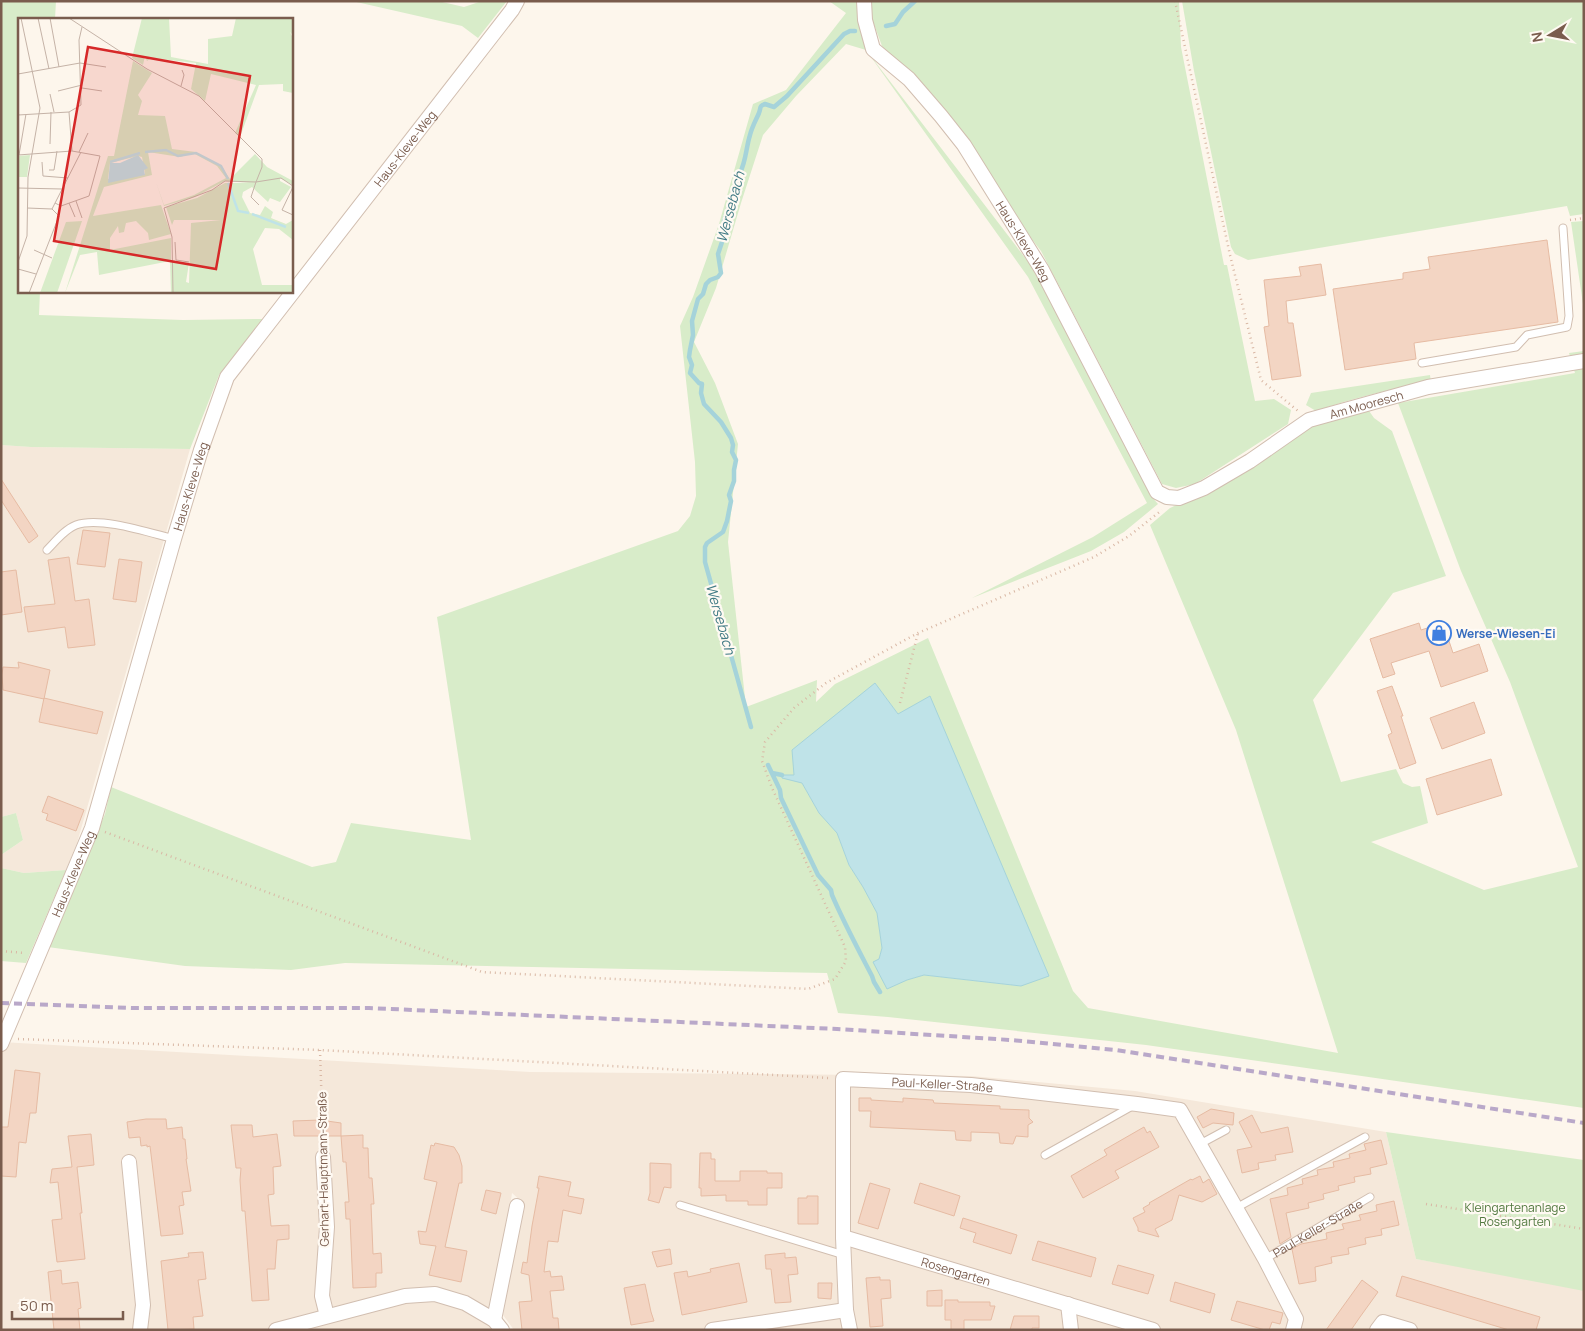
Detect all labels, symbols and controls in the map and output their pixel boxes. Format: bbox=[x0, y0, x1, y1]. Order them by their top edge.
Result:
north arrow bbox=[1525, 10, 1575, 60]
inset map bbox=[18, 18, 292, 292]
text: N bbox=[1526, 31, 1547, 44]
street label: Haus-Kleve-Weg bbox=[370, 107, 440, 190]
water label: Wersebach bbox=[711, 169, 749, 245]
street label: Haus-Kleve-Weg bbox=[992, 197, 1055, 284]
street label: Am Mooresch bbox=[1327, 386, 1405, 422]
street label: Haus-Kleve-Weg bbox=[169, 439, 212, 533]
water label: Wersebach bbox=[702, 581, 740, 657]
shop icon: Werse-Wiesen-Ei bbox=[1426, 620, 1452, 646]
place label: Werse-Wiesen-Ei bbox=[1456, 625, 1556, 642]
street label: Haus-Kleve-Weg bbox=[47, 828, 99, 919]
street label: Paul-Keller-Straße bbox=[891, 1073, 994, 1096]
street label: Gerhart-Hauptmann-Straße bbox=[313, 1091, 333, 1247]
street label: Paul-Keller-Straße bbox=[1269, 1195, 1366, 1261]
park label: Kleingartenanlage Rosengarten bbox=[1465, 1199, 1565, 1230]
street label: Rosengarten bbox=[919, 1252, 993, 1289]
scale bar bbox=[12, 1288, 124, 1320]
text: 50 m bbox=[20, 1295, 54, 1316]

